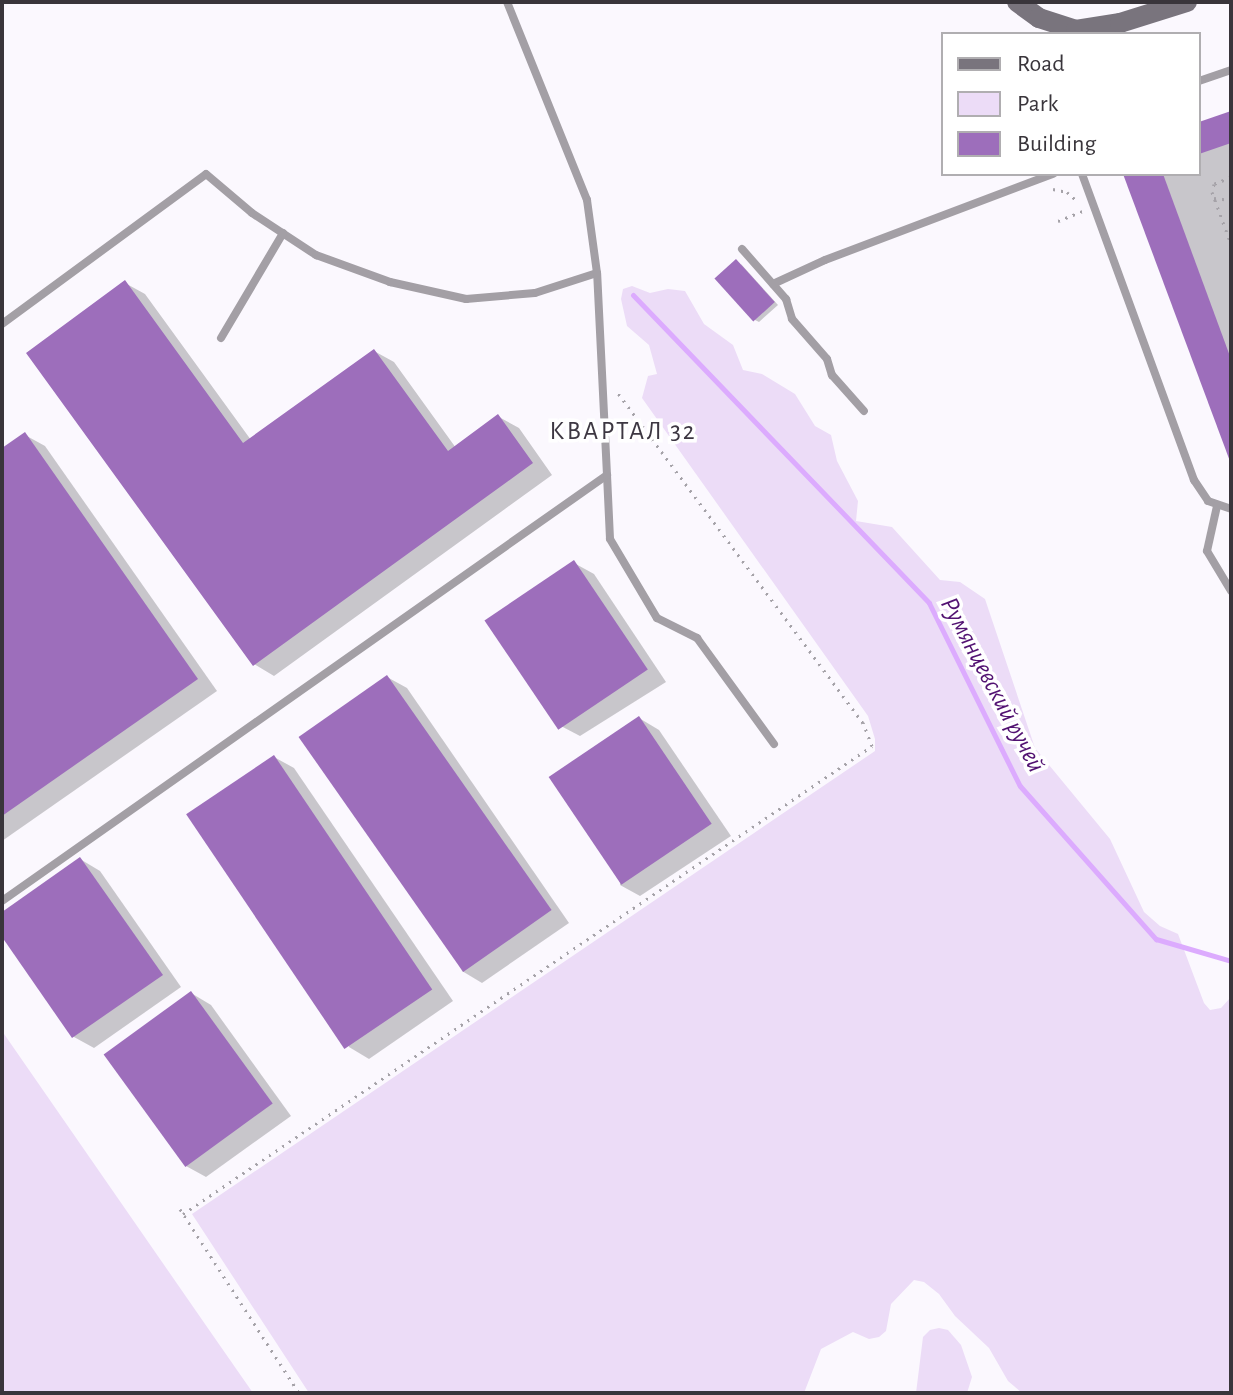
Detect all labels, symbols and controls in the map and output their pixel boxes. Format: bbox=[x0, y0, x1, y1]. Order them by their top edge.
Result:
legend bbox=[941, 32, 1201, 176]
text: Road bbox=[1017, 52, 1065, 76]
text: Park bbox=[1017, 92, 1058, 116]
text: Building bbox=[1017, 132, 1096, 156]
district label: КВАРТАЛ 32 bbox=[549, 416, 697, 448]
water label: Румянцевский ручей bbox=[933, 592, 1051, 778]

